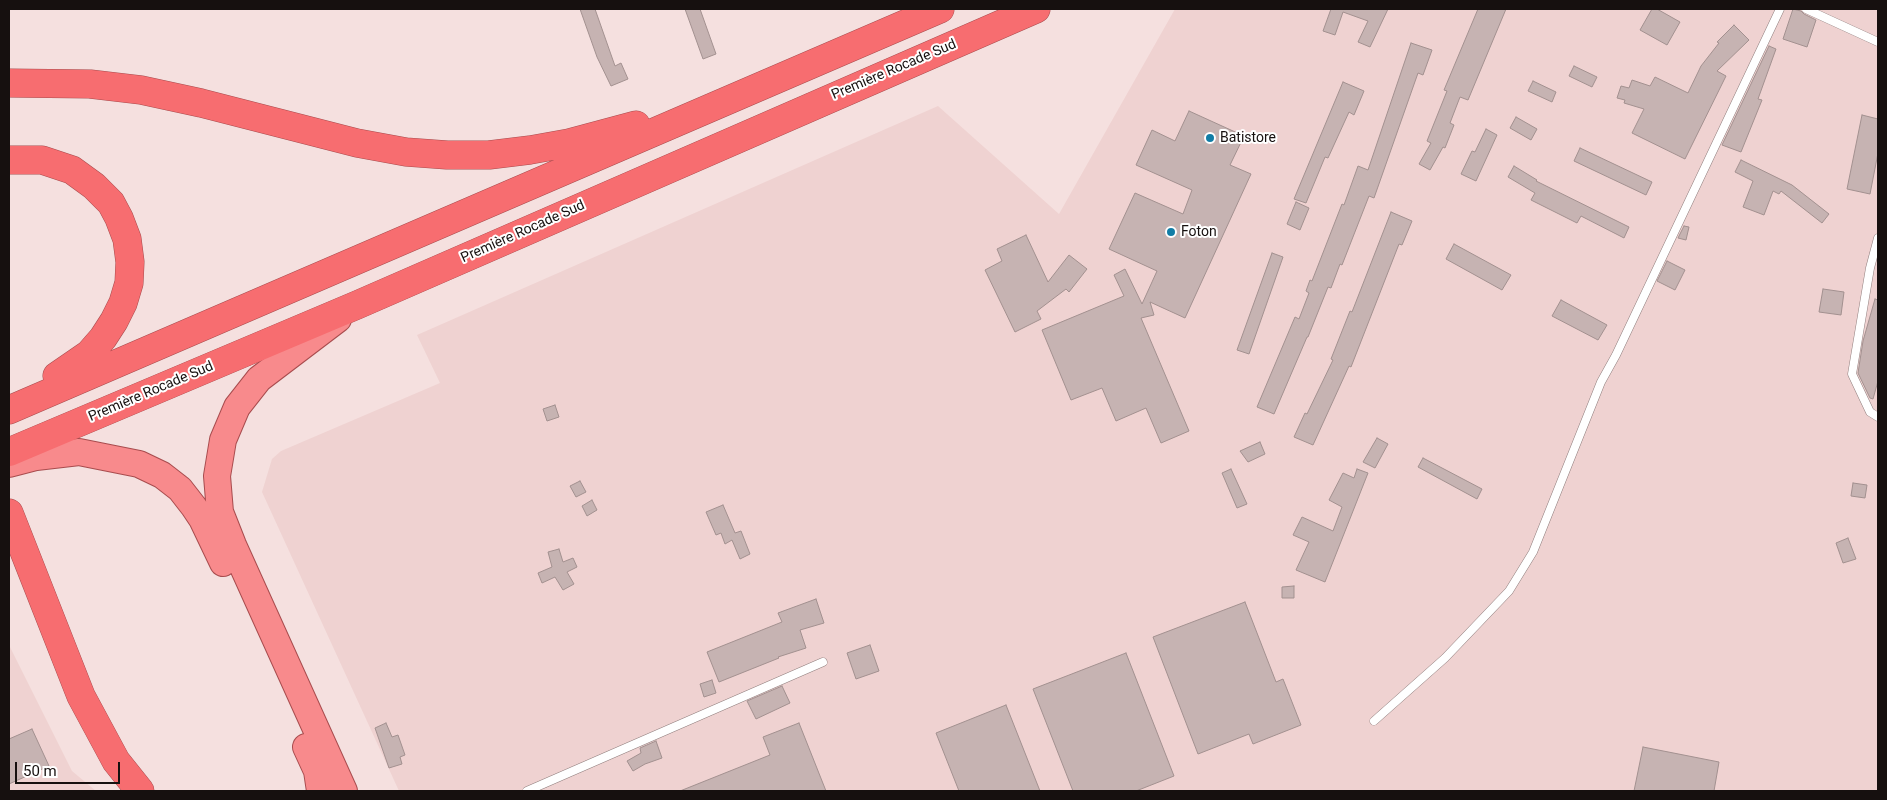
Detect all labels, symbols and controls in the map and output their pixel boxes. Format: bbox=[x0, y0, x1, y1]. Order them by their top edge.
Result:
street label: Première Rocade Sud bbox=[829, 36, 959, 104]
place label: Batistore bbox=[1220, 130, 1276, 146]
marker: Batistore bbox=[1204, 132, 1216, 144]
street label: Première Rocade Sud bbox=[458, 197, 588, 267]
place label: Foton bbox=[1181, 224, 1217, 240]
marker: Foton bbox=[1165, 226, 1177, 238]
street label: Première Rocade Sud bbox=[86, 358, 216, 426]
scale bar bbox=[18, 752, 122, 784]
text: 50 m bbox=[23, 762, 57, 780]

